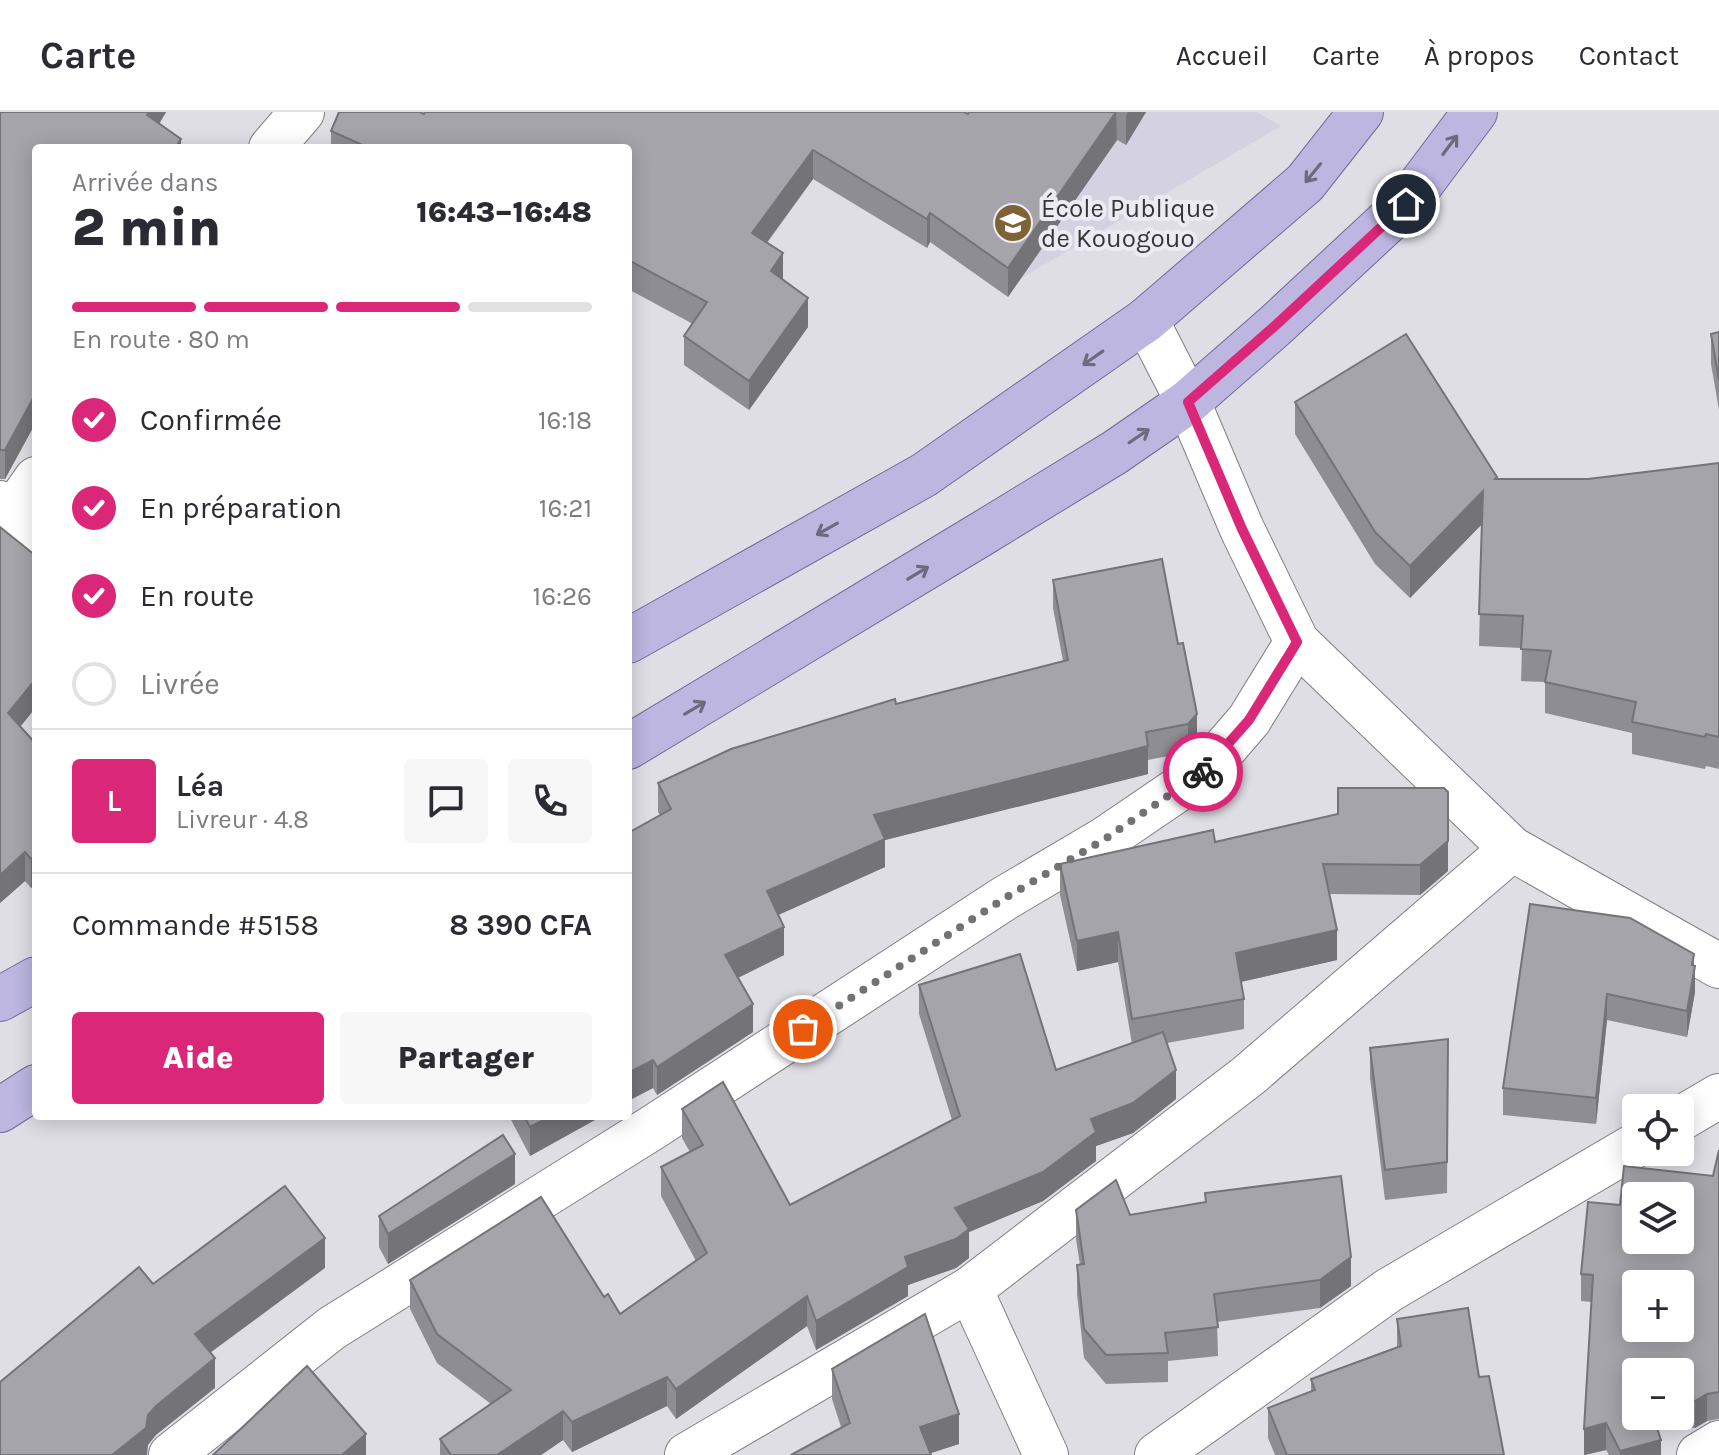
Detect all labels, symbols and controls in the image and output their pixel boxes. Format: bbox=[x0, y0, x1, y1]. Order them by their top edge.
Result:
text: Carte bbox=[40, 33, 136, 78]
text: Accueil bbox=[1176, 39, 1268, 72]
text: Carte bbox=[1312, 39, 1380, 72]
text: À propos bbox=[1424, 39, 1535, 72]
text: Contact bbox=[1579, 39, 1679, 72]
one-way arrow bbox=[1441, 135, 1458, 156]
one-way arrow bbox=[1304, 162, 1321, 183]
text: Arrivée dans bbox=[72, 167, 219, 198]
pin bbox=[1372, 170, 1440, 238]
icon: home bbox=[1384, 182, 1428, 226]
place label: École Publique de Kouogouo bbox=[1041, 192, 1215, 254]
text: 16:43–16:48 bbox=[416, 194, 592, 230]
text: 2 min bbox=[72, 197, 221, 258]
school or university icon: École Publique de Kouogouo bbox=[992, 202, 1034, 244]
text: En route · 80 m bbox=[72, 324, 250, 355]
one-way arrow bbox=[1082, 350, 1104, 366]
icon: check bbox=[72, 398, 116, 442]
text: Confirmée bbox=[140, 402, 282, 438]
text: 16:18 bbox=[538, 405, 592, 436]
one-way arrow bbox=[1127, 428, 1149, 444]
icon: check bbox=[72, 486, 116, 530]
text: En préparation bbox=[140, 490, 342, 526]
text: 16:21 bbox=[539, 493, 592, 524]
one-way arrow bbox=[816, 522, 840, 537]
one-way arrow bbox=[906, 565, 929, 581]
icon: check bbox=[72, 574, 116, 618]
text: En route bbox=[140, 578, 254, 614]
text: 16:26 bbox=[533, 581, 592, 612]
text: Livrée bbox=[140, 666, 220, 702]
one-way arrow bbox=[683, 699, 706, 715]
courier bbox=[1163, 732, 1243, 812]
icon: bike bbox=[1181, 750, 1225, 794]
button: chat bbox=[404, 759, 488, 843]
button: phone bbox=[508, 759, 592, 843]
text: Léa bbox=[176, 768, 224, 804]
text: L bbox=[107, 783, 121, 819]
text: Livreur · 4.8 bbox=[176, 804, 309, 835]
text: Commande #5158 bbox=[72, 907, 319, 943]
text: 8 390 CFA bbox=[449, 907, 592, 943]
pin bbox=[769, 995, 837, 1063]
icon: bag bbox=[781, 1007, 825, 1051]
button: Aide bbox=[72, 1012, 324, 1104]
button: Partager bbox=[340, 1012, 592, 1104]
map controls bbox=[1622, 1094, 1694, 1430]
button: locate bbox=[1622, 1094, 1694, 1166]
button: layers bbox=[1622, 1182, 1694, 1254]
button: + bbox=[1622, 1270, 1694, 1342]
button: − bbox=[1622, 1358, 1694, 1430]

